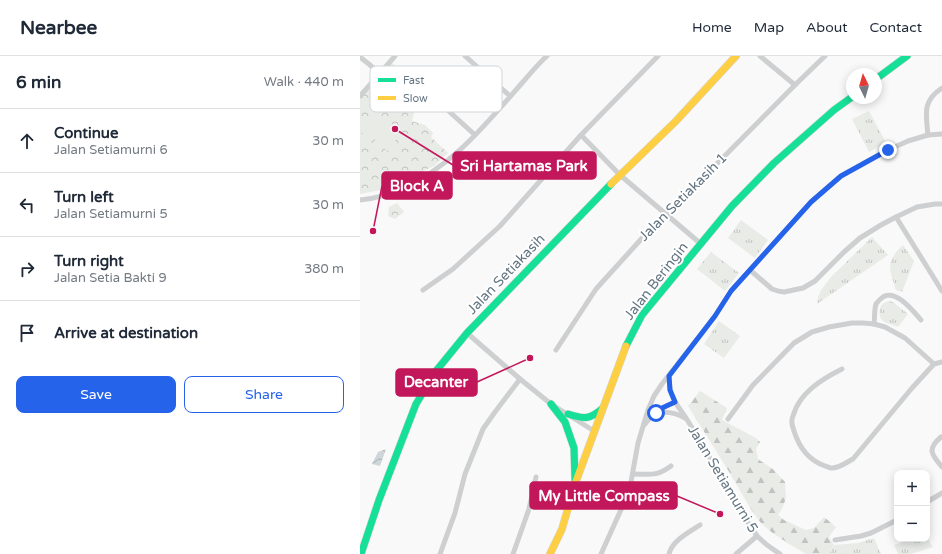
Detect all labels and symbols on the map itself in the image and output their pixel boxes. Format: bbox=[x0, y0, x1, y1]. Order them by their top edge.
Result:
legend bbox=[370, 66, 502, 112]
north arrow bbox=[846, 68, 882, 104]
text: Fast bbox=[403, 74, 424, 87]
text: Slow bbox=[403, 92, 428, 105]
route end bbox=[879, 141, 897, 159]
street label: Jalan Setiakasih 1 bbox=[635, 149, 731, 245]
callout: Sri Hartamas Park bbox=[453, 152, 596, 179]
text: Sri Hartamas Park bbox=[460, 157, 588, 175]
callout: Block A bbox=[382, 172, 452, 199]
text: Block A bbox=[390, 177, 444, 195]
street label: Jalan Setiakasih bbox=[463, 230, 549, 318]
street label: Jalan Beringin bbox=[620, 239, 692, 323]
callout: Decanter bbox=[396, 369, 477, 396]
text: Decanter bbox=[404, 373, 469, 391]
route start bbox=[647, 404, 665, 422]
street label: Jalan Setiamurni 5 bbox=[684, 422, 762, 536]
callout: My Little Compass bbox=[530, 482, 677, 509]
text: My Little Compass bbox=[538, 487, 670, 506]

